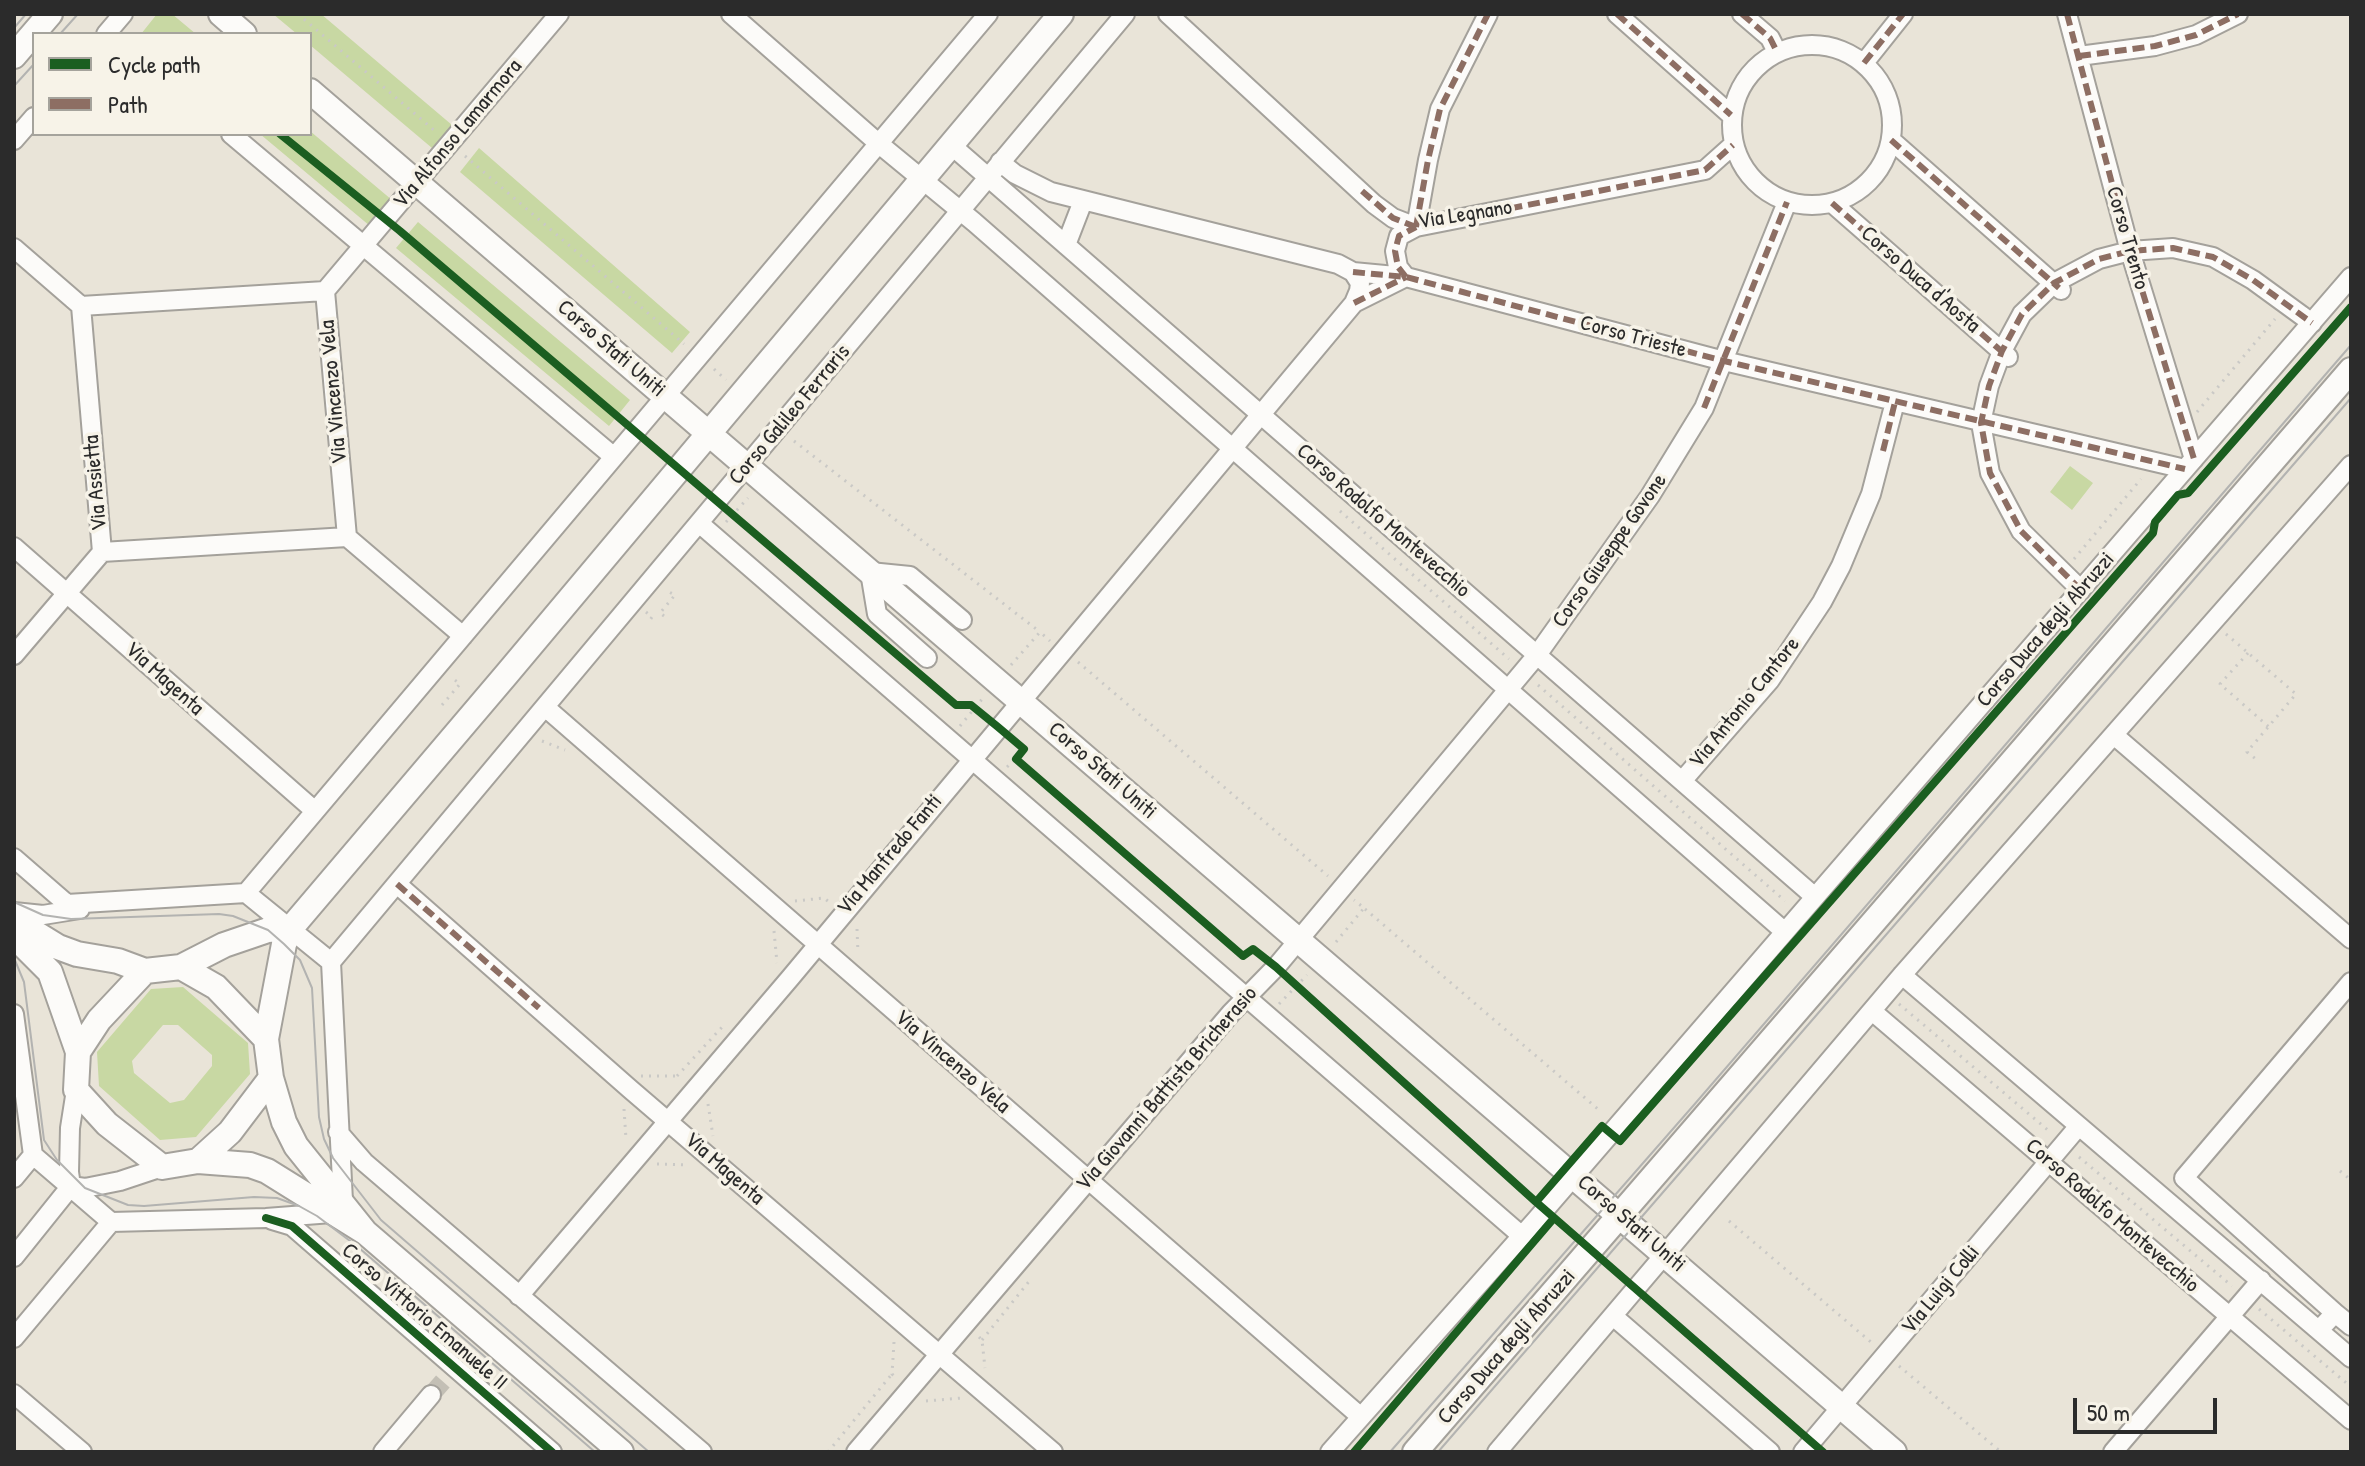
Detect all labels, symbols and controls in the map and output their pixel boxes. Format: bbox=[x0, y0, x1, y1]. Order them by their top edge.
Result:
legend bbox=[32, 32, 312, 136]
text: Cycle path bbox=[108, 48, 200, 80]
street label: Via Alfonso Lamarmora bbox=[388, 54, 528, 214]
text: Path bbox=[108, 88, 147, 120]
street label: Corso Trento bbox=[2100, 184, 2154, 292]
street label: Via Legnano bbox=[1416, 195, 1514, 235]
street label: Corso Duca d'Aosta bbox=[1855, 221, 1985, 339]
street label: Corso Stati Uniti bbox=[551, 295, 671, 403]
street label: Corso Trieste bbox=[1577, 310, 1689, 364]
street label: Via Vincenzo Vela bbox=[315, 319, 353, 465]
street label: Corso Galileo Ferraris bbox=[724, 340, 856, 490]
street label: Via Assietta bbox=[79, 434, 113, 532]
street label: Corso Rodolfo Montevecchio bbox=[1291, 438, 1475, 604]
street label: Corso Giuseppe Govone bbox=[1547, 469, 1673, 633]
street label: Corso Duca degli Abruzzi bbox=[1971, 547, 2121, 713]
street label: Via Antonio Cantore bbox=[1684, 632, 1806, 774]
street label: Via Magenta bbox=[119, 637, 209, 721]
street label: Corso Stati Uniti bbox=[1042, 717, 1162, 825]
street label: Via Manfredo Fanti bbox=[832, 789, 948, 921]
street label: Via Giovanni Battista Bricherasio bbox=[1071, 981, 1263, 1197]
street label: Via Vincenzo Vela bbox=[889, 1005, 1015, 1119]
street label: Via Magenta bbox=[679, 1127, 769, 1211]
street label: Corso Rodolfo Montevecchio bbox=[2020, 1133, 2204, 1299]
street label: Corso Stati Uniti bbox=[1571, 1170, 1691, 1278]
street label: Corso Vittorio Emanuele II bbox=[336, 1238, 512, 1396]
street label: Via Luigi Colli bbox=[1896, 1240, 1986, 1340]
street label: Corso Duca degli Abruzzi bbox=[1432, 1264, 1582, 1430]
scale bar bbox=[2077, 1382, 2221, 1432]
text: 50 m bbox=[2087, 1396, 2130, 1428]

